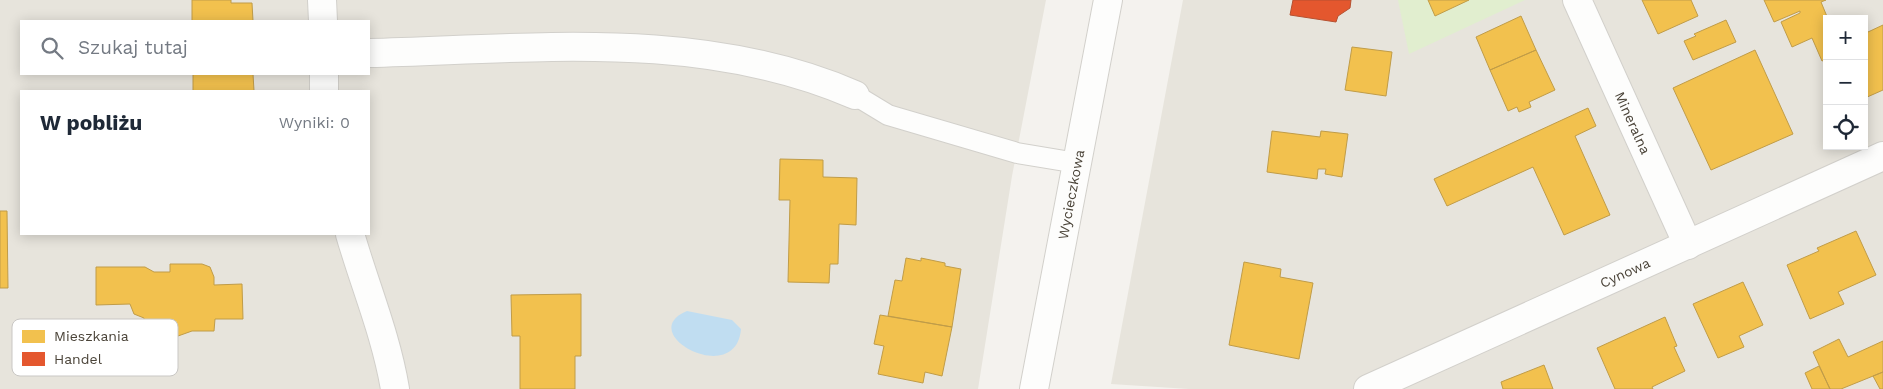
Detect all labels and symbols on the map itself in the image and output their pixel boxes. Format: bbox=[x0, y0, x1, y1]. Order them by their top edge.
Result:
street label: Mineralna bbox=[1612, 89, 1654, 157]
street label: Wycieczkowa bbox=[1055, 148, 1087, 241]
street label: Cynowa bbox=[1597, 254, 1653, 291]
legend bbox=[12, 319, 178, 376]
text: Mieszkania bbox=[54, 328, 129, 344]
text: Handel bbox=[54, 351, 103, 367]

